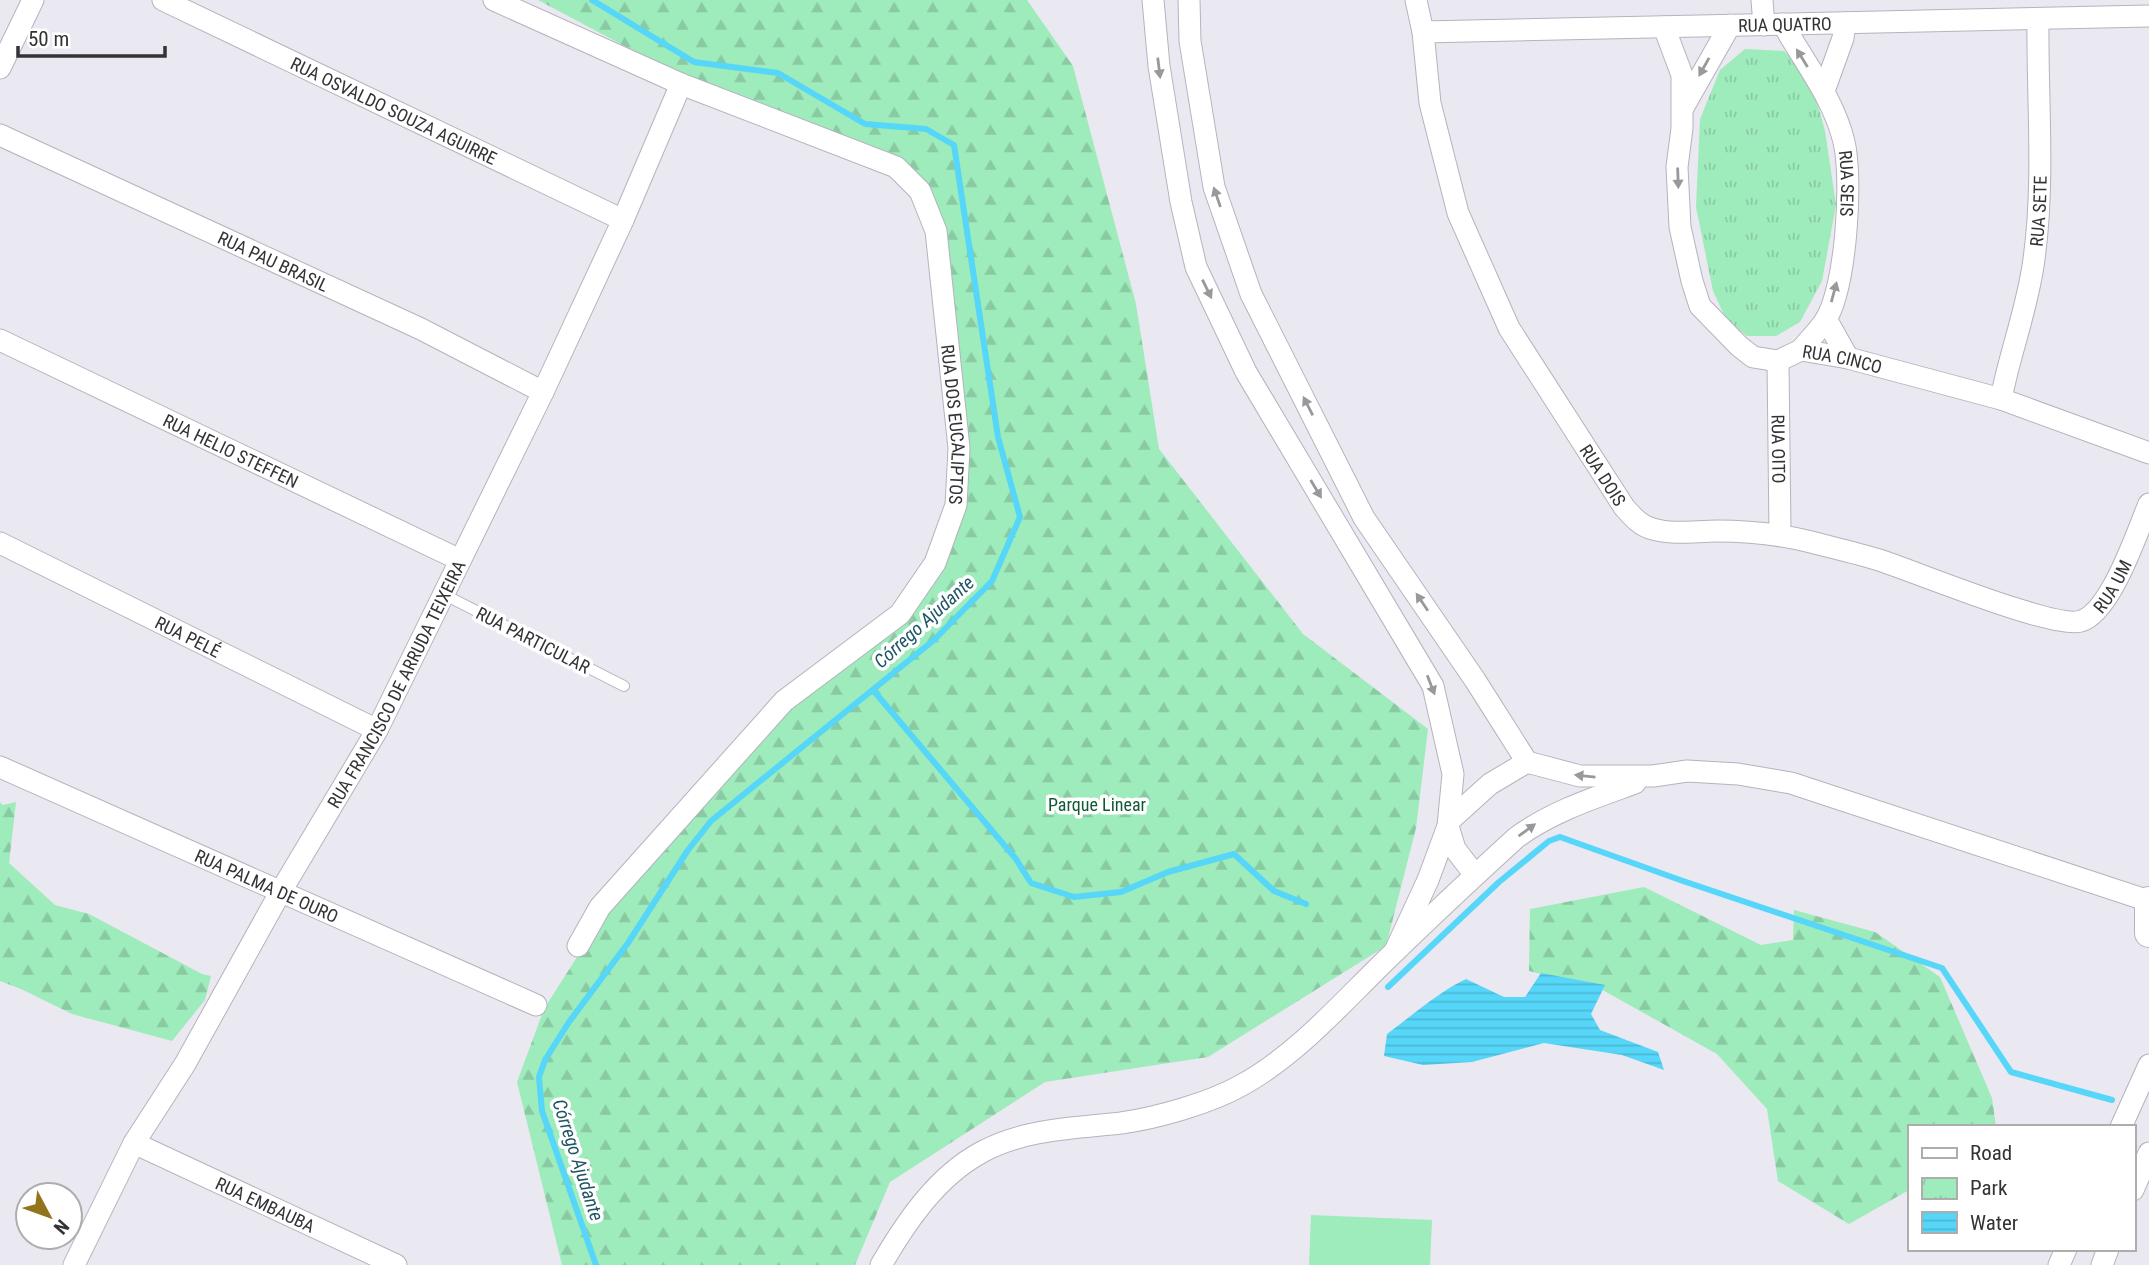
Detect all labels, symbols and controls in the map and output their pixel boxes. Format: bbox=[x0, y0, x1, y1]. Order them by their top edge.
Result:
street label: RUA QUATRO bbox=[1738, 12, 1832, 36]
scale bar bbox=[18, 14, 164, 58]
text: 50 m bbox=[28, 27, 69, 51]
one-way arrow bbox=[1796, 48, 1809, 68]
street label: RUA OSVALDO SOUZA AGUIRRE bbox=[288, 52, 500, 169]
one-way arrow bbox=[1154, 57, 1165, 79]
one-way arrow bbox=[1698, 58, 1710, 77]
street label: RUA SEIS bbox=[1835, 149, 1858, 217]
one-way arrow bbox=[1672, 168, 1683, 190]
street label: RUA SETE bbox=[2025, 176, 2050, 248]
one-way arrow bbox=[1211, 187, 1222, 208]
street label: RUA PAU BRASIL bbox=[215, 226, 332, 296]
one-way arrow bbox=[1201, 279, 1213, 299]
one-way arrow bbox=[1829, 281, 1840, 303]
street label: RUA CINCO bbox=[1801, 340, 1885, 377]
street label: RUA DOS EUCALIPTOS bbox=[938, 343, 970, 505]
one-way arrow bbox=[1302, 395, 1314, 415]
street label: RUA HELIO STEFFEN bbox=[160, 409, 302, 492]
street label: RUA OITO bbox=[1768, 414, 1790, 484]
street label: RUA DOIS bbox=[1576, 440, 1631, 510]
one-way arrow bbox=[1310, 479, 1322, 498]
street label: RUA FRANCISCO DE ARRUDA TEIXEIRA bbox=[323, 556, 470, 811]
street label: RUA UM bbox=[2089, 556, 2135, 617]
water label: Córrego Ajudante bbox=[869, 571, 979, 673]
one-way arrow bbox=[1415, 593, 1429, 611]
street label: RUA PARTICULAR bbox=[473, 602, 594, 678]
street label: RUA PELÉ bbox=[152, 611, 224, 661]
one-way arrow bbox=[1426, 674, 1437, 695]
one-way arrow bbox=[1574, 770, 1596, 781]
park label: Parque Linear bbox=[1048, 794, 1147, 815]
one-way arrow bbox=[1518, 823, 1536, 837]
street label: RUA PALMA DE OURO bbox=[192, 845, 342, 926]
water label: Córrego Ajudante bbox=[547, 1096, 609, 1224]
legend bbox=[1908, 1125, 2135, 1251]
text: Road bbox=[1970, 1141, 2012, 1165]
street label: RUA EMBAUBA bbox=[213, 1172, 319, 1237]
text: Park bbox=[1970, 1176, 2008, 1200]
north arrow bbox=[14, 1181, 84, 1251]
text: Water bbox=[1970, 1211, 2018, 1235]
text: N bbox=[49, 1215, 74, 1239]

